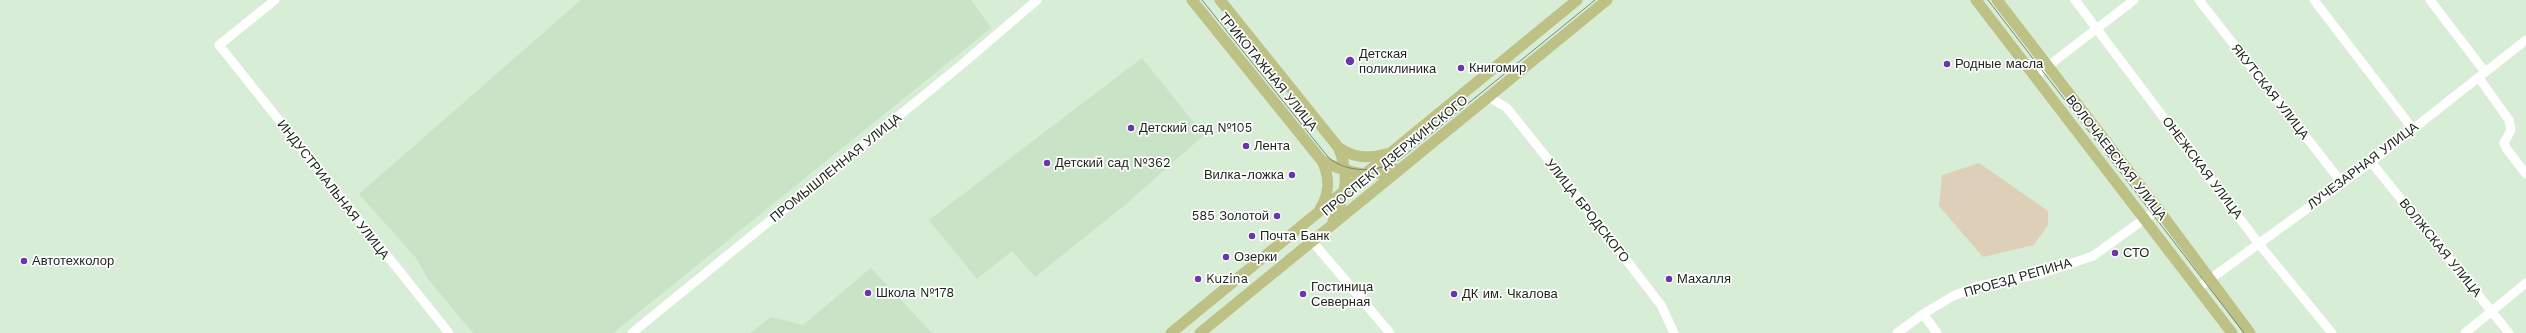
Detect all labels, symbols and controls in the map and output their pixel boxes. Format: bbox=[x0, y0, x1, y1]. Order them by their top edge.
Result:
street label: ТРИКОТАЖНАЯ УЛИЦА bbox=[1216, 10, 1320, 134]
street label: ЯКУТСКАЯ УЛИЦА bbox=[2228, 41, 2312, 143]
place label: Детская поликлиника bbox=[1359, 46, 1436, 77]
marker: Детская поликлиника bbox=[1344, 55, 1356, 67]
place label: Родные масла bbox=[1955, 56, 2043, 72]
marker: Родные масла bbox=[1942, 59, 1952, 69]
place label: Книгомир bbox=[1469, 60, 1526, 76]
marker: Книгомир bbox=[1456, 63, 1466, 73]
street label: ПРОСПЕКТ ДЗЕРЖИНСКОГО bbox=[1319, 92, 1471, 220]
street label: ВОЛОЧАЕВСКАЯ УЛИЦА bbox=[2062, 92, 2170, 224]
street label: ПРОМЫШЛЕННАЯ УЛИЦА bbox=[767, 110, 905, 226]
street label: ОНЕЖСКАЯ УЛИЦА bbox=[2159, 114, 2245, 222]
street label: ИНДУСТРИАЛЬНАЯ УЛИЦА bbox=[274, 117, 392, 263]
street label: ЛУЧЕЗАРНАЯ УЛИЦА bbox=[2304, 119, 2422, 213]
place label: Детский сад №105 bbox=[1139, 120, 1252, 136]
marker: Детский сад №105 bbox=[1126, 123, 1136, 133]
place label: Лента bbox=[1254, 138, 1290, 154]
marker: Лента bbox=[1241, 141, 1251, 151]
place label: Детский сад №362 bbox=[1055, 155, 1171, 171]
street label: УЛИЦА БРОДСКОГО bbox=[1542, 156, 1632, 266]
marker: Детский сад №362 bbox=[1042, 158, 1052, 168]
place label: Вилка-ложка bbox=[1204, 167, 1284, 183]
marker: Вилка-ложка bbox=[1287, 170, 1297, 180]
street label: ВОЛЖСКАЯ УЛИЦА bbox=[2396, 196, 2484, 300]
place label: 585 Золотой bbox=[1192, 208, 1269, 224]
marker: 585 Золотой bbox=[1272, 211, 1282, 221]
place label: Почта Банк bbox=[1260, 228, 1329, 244]
marker: Почта Банк bbox=[1247, 231, 1257, 241]
place label: СТО bbox=[2123, 245, 2149, 261]
marker: СТО bbox=[2110, 248, 2120, 258]
place label: Озерки bbox=[1234, 249, 1277, 265]
marker: Озерки bbox=[1221, 252, 1231, 262]
place label: Автотехколор bbox=[32, 253, 114, 269]
street label: ПРОЕЗД РЕПИНА bbox=[1962, 255, 2074, 301]
marker: Автотехколор bbox=[19, 256, 29, 266]
place label: Kuzina bbox=[1206, 271, 1248, 287]
place label: Махалля bbox=[1677, 271, 1731, 287]
marker: Kuzina bbox=[1193, 274, 1203, 284]
marker: Махалля bbox=[1664, 274, 1674, 284]
place label: Гостиница Северная bbox=[1311, 279, 1373, 310]
place label: Школа №178 bbox=[876, 285, 954, 301]
place label: ДК им. Чкалова bbox=[1462, 286, 1558, 302]
marker: Школа №178 bbox=[863, 288, 873, 298]
marker: Гостиница Северная bbox=[1298, 289, 1308, 299]
marker: ДК им. Чкалова bbox=[1449, 289, 1459, 299]

